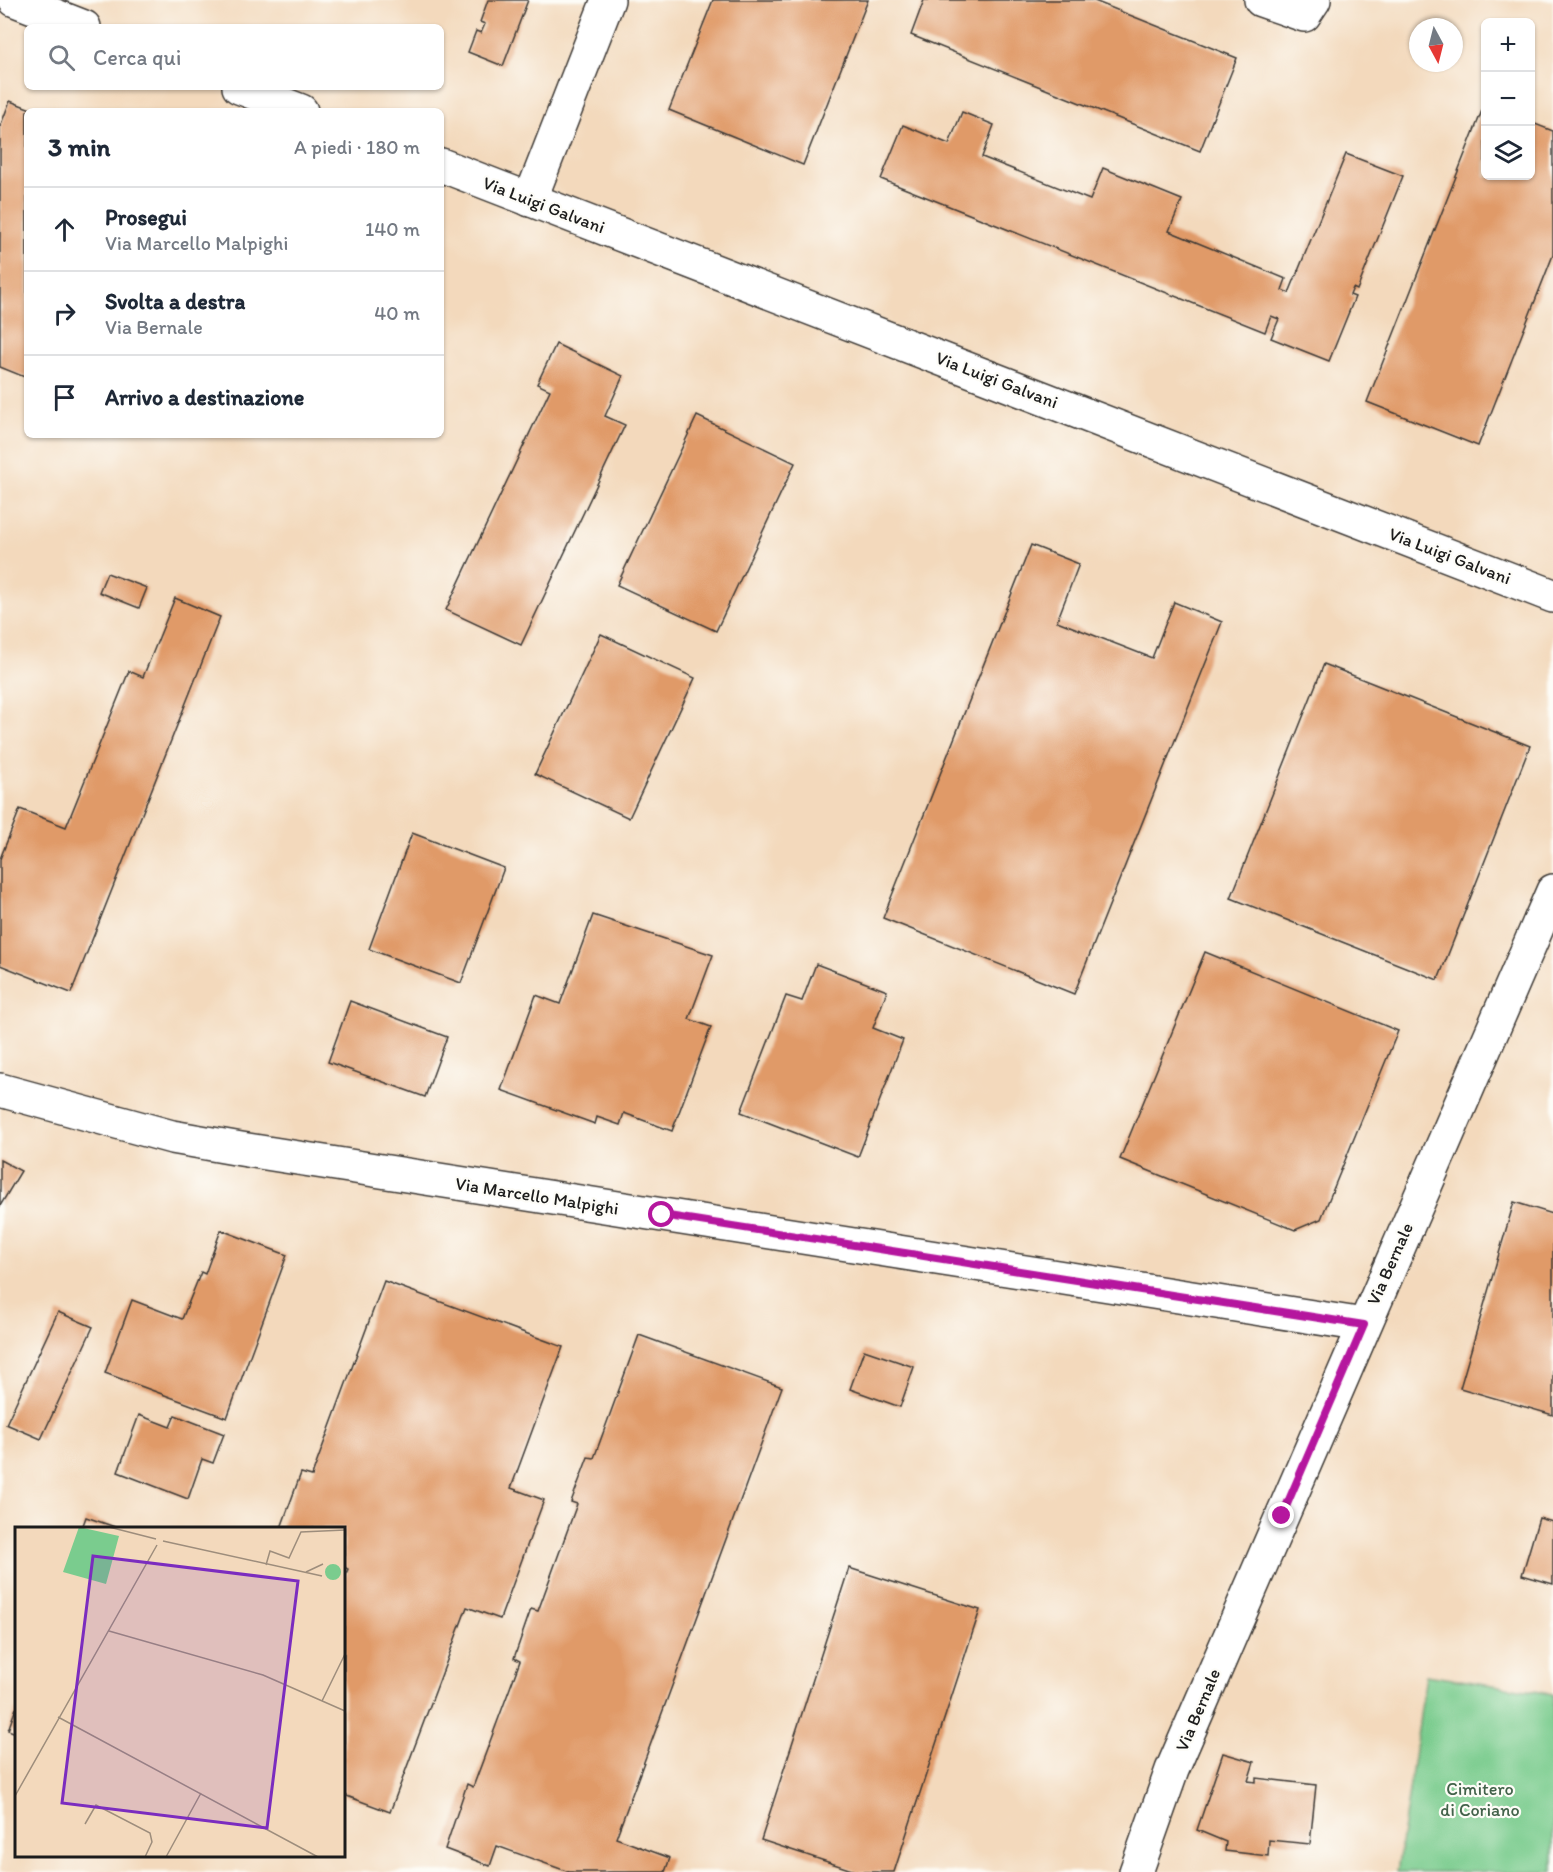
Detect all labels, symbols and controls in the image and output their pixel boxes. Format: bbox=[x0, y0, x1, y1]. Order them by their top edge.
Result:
north arrow bbox=[1409, 18, 1463, 72]
map controls bbox=[1481, 18, 1535, 180]
button: + bbox=[1481, 18, 1535, 72]
search box bbox=[24, 24, 444, 90]
icon: search bbox=[45, 41, 78, 74]
text: Cerca qui bbox=[93, 44, 181, 71]
button: − bbox=[1481, 72, 1535, 126]
button: layers bbox=[1481, 126, 1535, 180]
text: 3 min bbox=[48, 131, 110, 163]
text: A piedi · 180 m bbox=[294, 135, 420, 159]
street label: Via Luigi Galvani bbox=[480, 172, 608, 238]
text: Prosegui bbox=[105, 204, 187, 231]
icon: ahead bbox=[48, 213, 81, 246]
text: 140 m bbox=[365, 217, 420, 241]
text: Via Marcello Malpighi bbox=[105, 231, 288, 255]
text: Svolta a destra bbox=[105, 288, 245, 315]
icon: right bbox=[48, 297, 81, 330]
text: 40 m bbox=[374, 301, 420, 325]
text: Via Bernale bbox=[105, 315, 203, 339]
street label: Via Luigi Galvani bbox=[933, 347, 1061, 413]
icon: arrive bbox=[48, 381, 81, 414]
text: Arrivo a destinazione bbox=[105, 384, 304, 411]
street label: Via Luigi Galvani bbox=[1386, 523, 1514, 589]
street label: Via Marcello Malpighi bbox=[454, 1172, 620, 1220]
route start bbox=[648, 1201, 674, 1227]
street label: Via Bernale bbox=[1362, 1219, 1418, 1309]
route end bbox=[1268, 1502, 1294, 1528]
inset map bbox=[15, 1527, 345, 1857]
street label: Via Bernale bbox=[1171, 1665, 1225, 1755]
park label: Cimitero di Coriano bbox=[1440, 1778, 1520, 1821]

